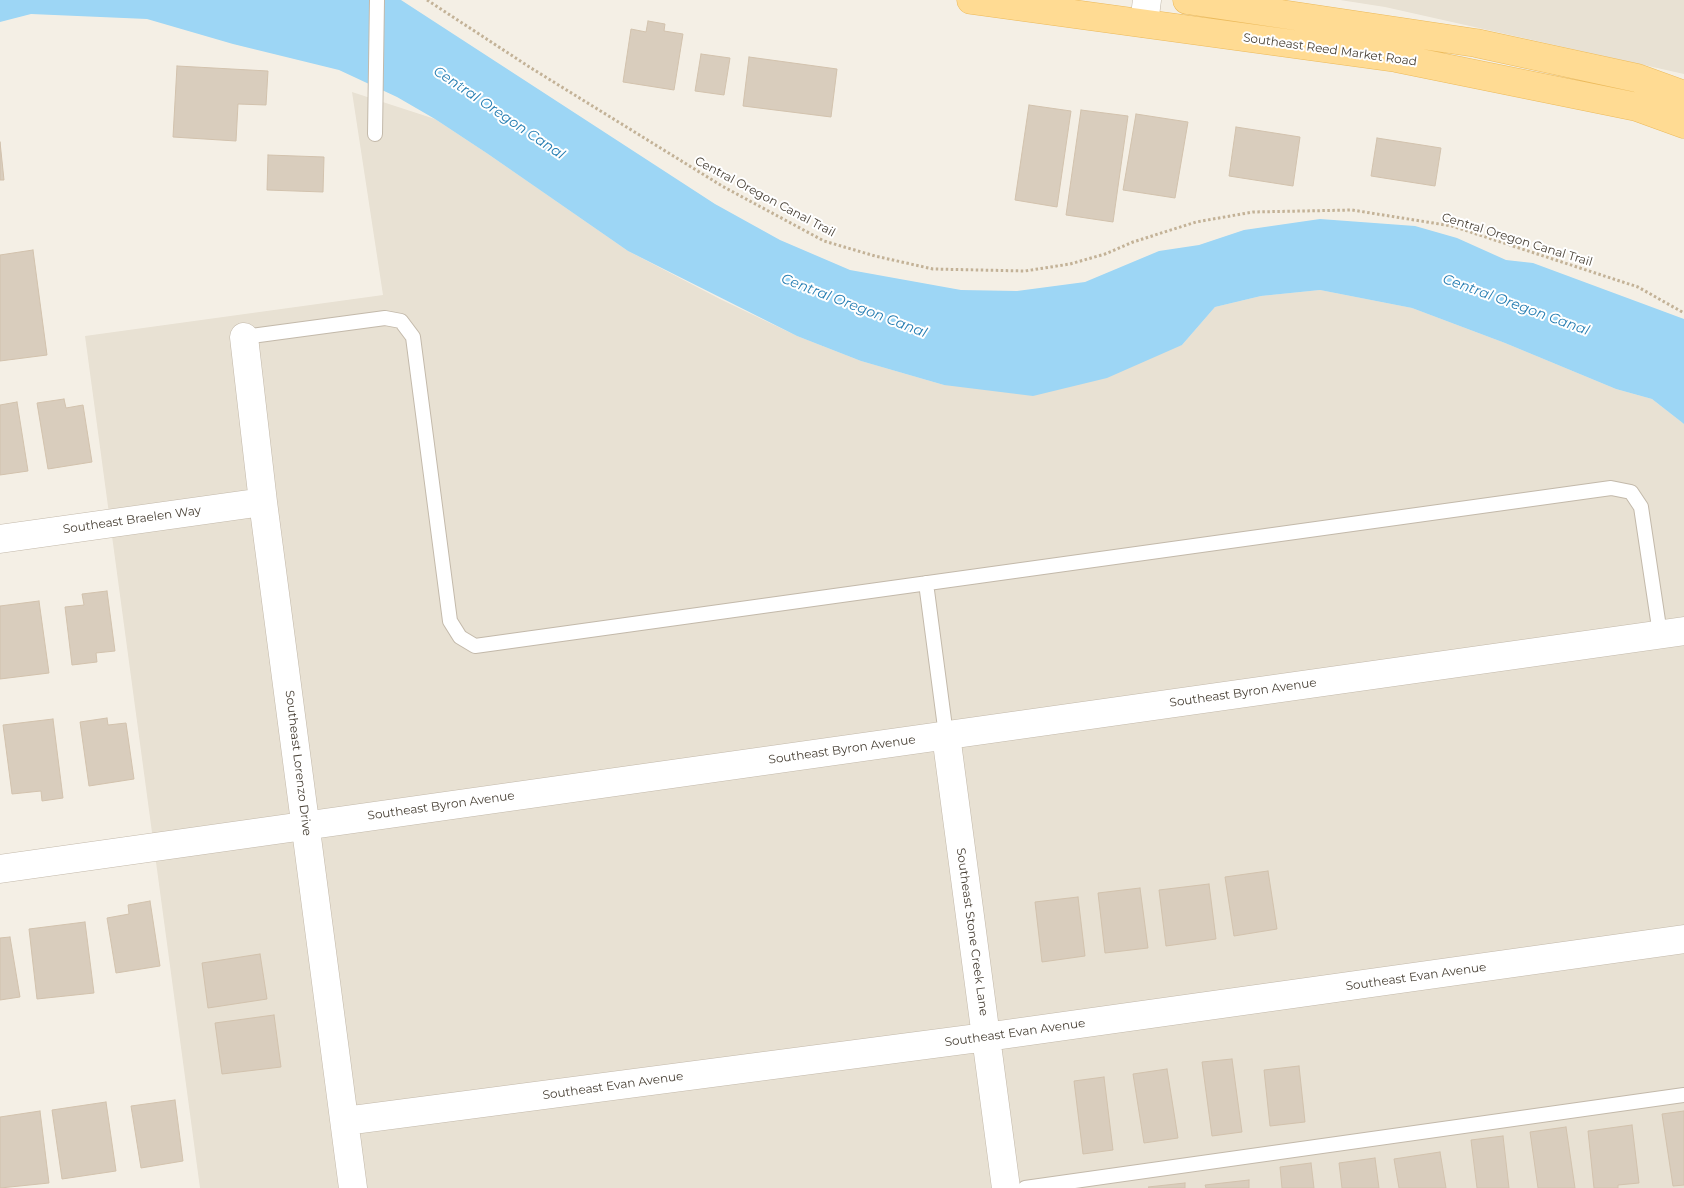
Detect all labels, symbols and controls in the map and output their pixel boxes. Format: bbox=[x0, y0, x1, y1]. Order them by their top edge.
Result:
street label: Southeast Reed Market Road bbox=[1242, 31, 1418, 69]
water label: Central Oregon Canal bbox=[430, 63, 568, 163]
street label: Central Oregon Canal Trail bbox=[692, 154, 838, 240]
street label: Central Oregon Canal Trail bbox=[1440, 210, 1594, 270]
water label: Central Oregon Canal bbox=[779, 270, 929, 342]
water label: Central Oregon Canal bbox=[1440, 271, 1592, 339]
street label: Southeast Braelen Way bbox=[62, 503, 202, 537]
street label: Southeast Byron Avenue bbox=[1169, 676, 1317, 710]
street label: Southeast Lorenzo Drive bbox=[282, 689, 314, 837]
street label: Southeast Byron Avenue bbox=[768, 733, 916, 767]
street label: Southeast Byron Avenue bbox=[367, 789, 515, 823]
street label: Southeast Stone Creek Lane bbox=[953, 847, 991, 1017]
street label: Southeast Evan Avenue bbox=[1345, 960, 1487, 994]
street label: Southeast Evan Avenue bbox=[944, 1016, 1086, 1050]
street label: Southeast Evan Avenue bbox=[542, 1069, 684, 1103]

